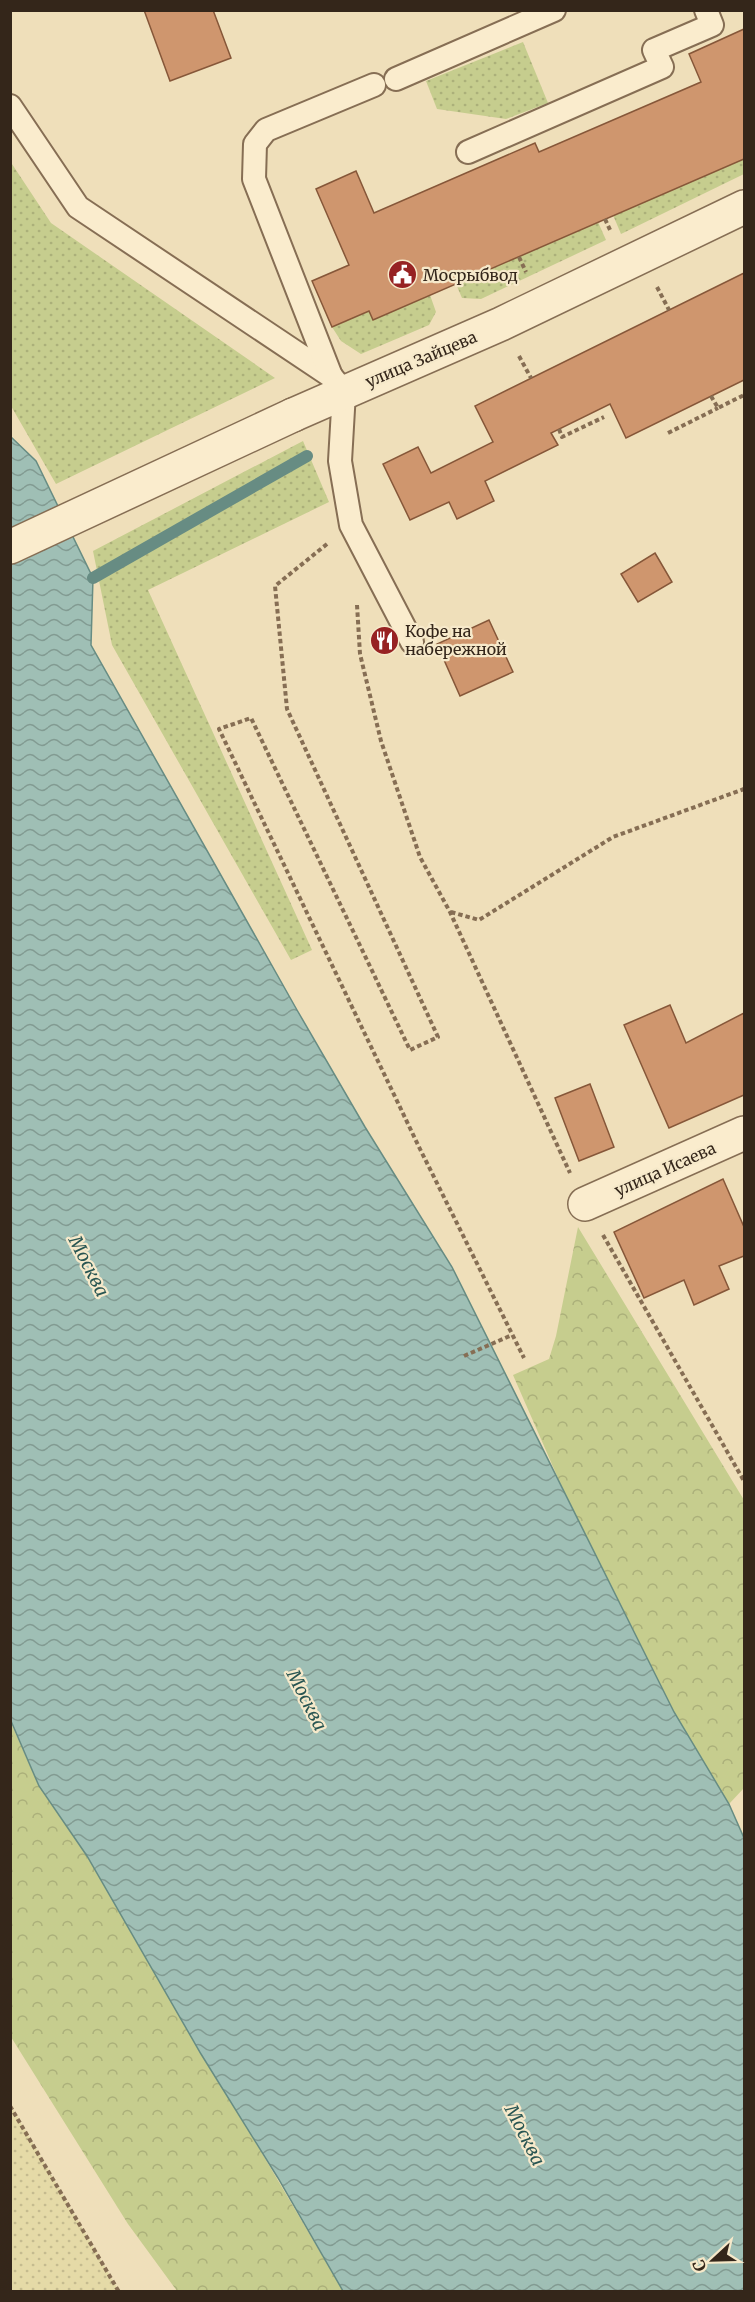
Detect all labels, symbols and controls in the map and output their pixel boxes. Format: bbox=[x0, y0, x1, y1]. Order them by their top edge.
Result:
public building icon: Мосрыбвод bbox=[386, 259, 418, 291]
place label: Мосрыбвод bbox=[423, 265, 518, 285]
street label: улица Зайцева bbox=[362, 326, 480, 392]
place label: Кофе на набережной bbox=[405, 621, 507, 659]
restaurant icon: Кофе на набережной bbox=[368, 624, 400, 656]
street label: улица Исаева bbox=[611, 1138, 719, 1200]
water label: Москва bbox=[63, 1231, 114, 1300]
water label: Москва bbox=[281, 1665, 332, 1734]
water label: Москва bbox=[499, 2100, 550, 2169]
north arrow bbox=[683, 2230, 743, 2290]
text: С bbox=[688, 2257, 710, 2274]

